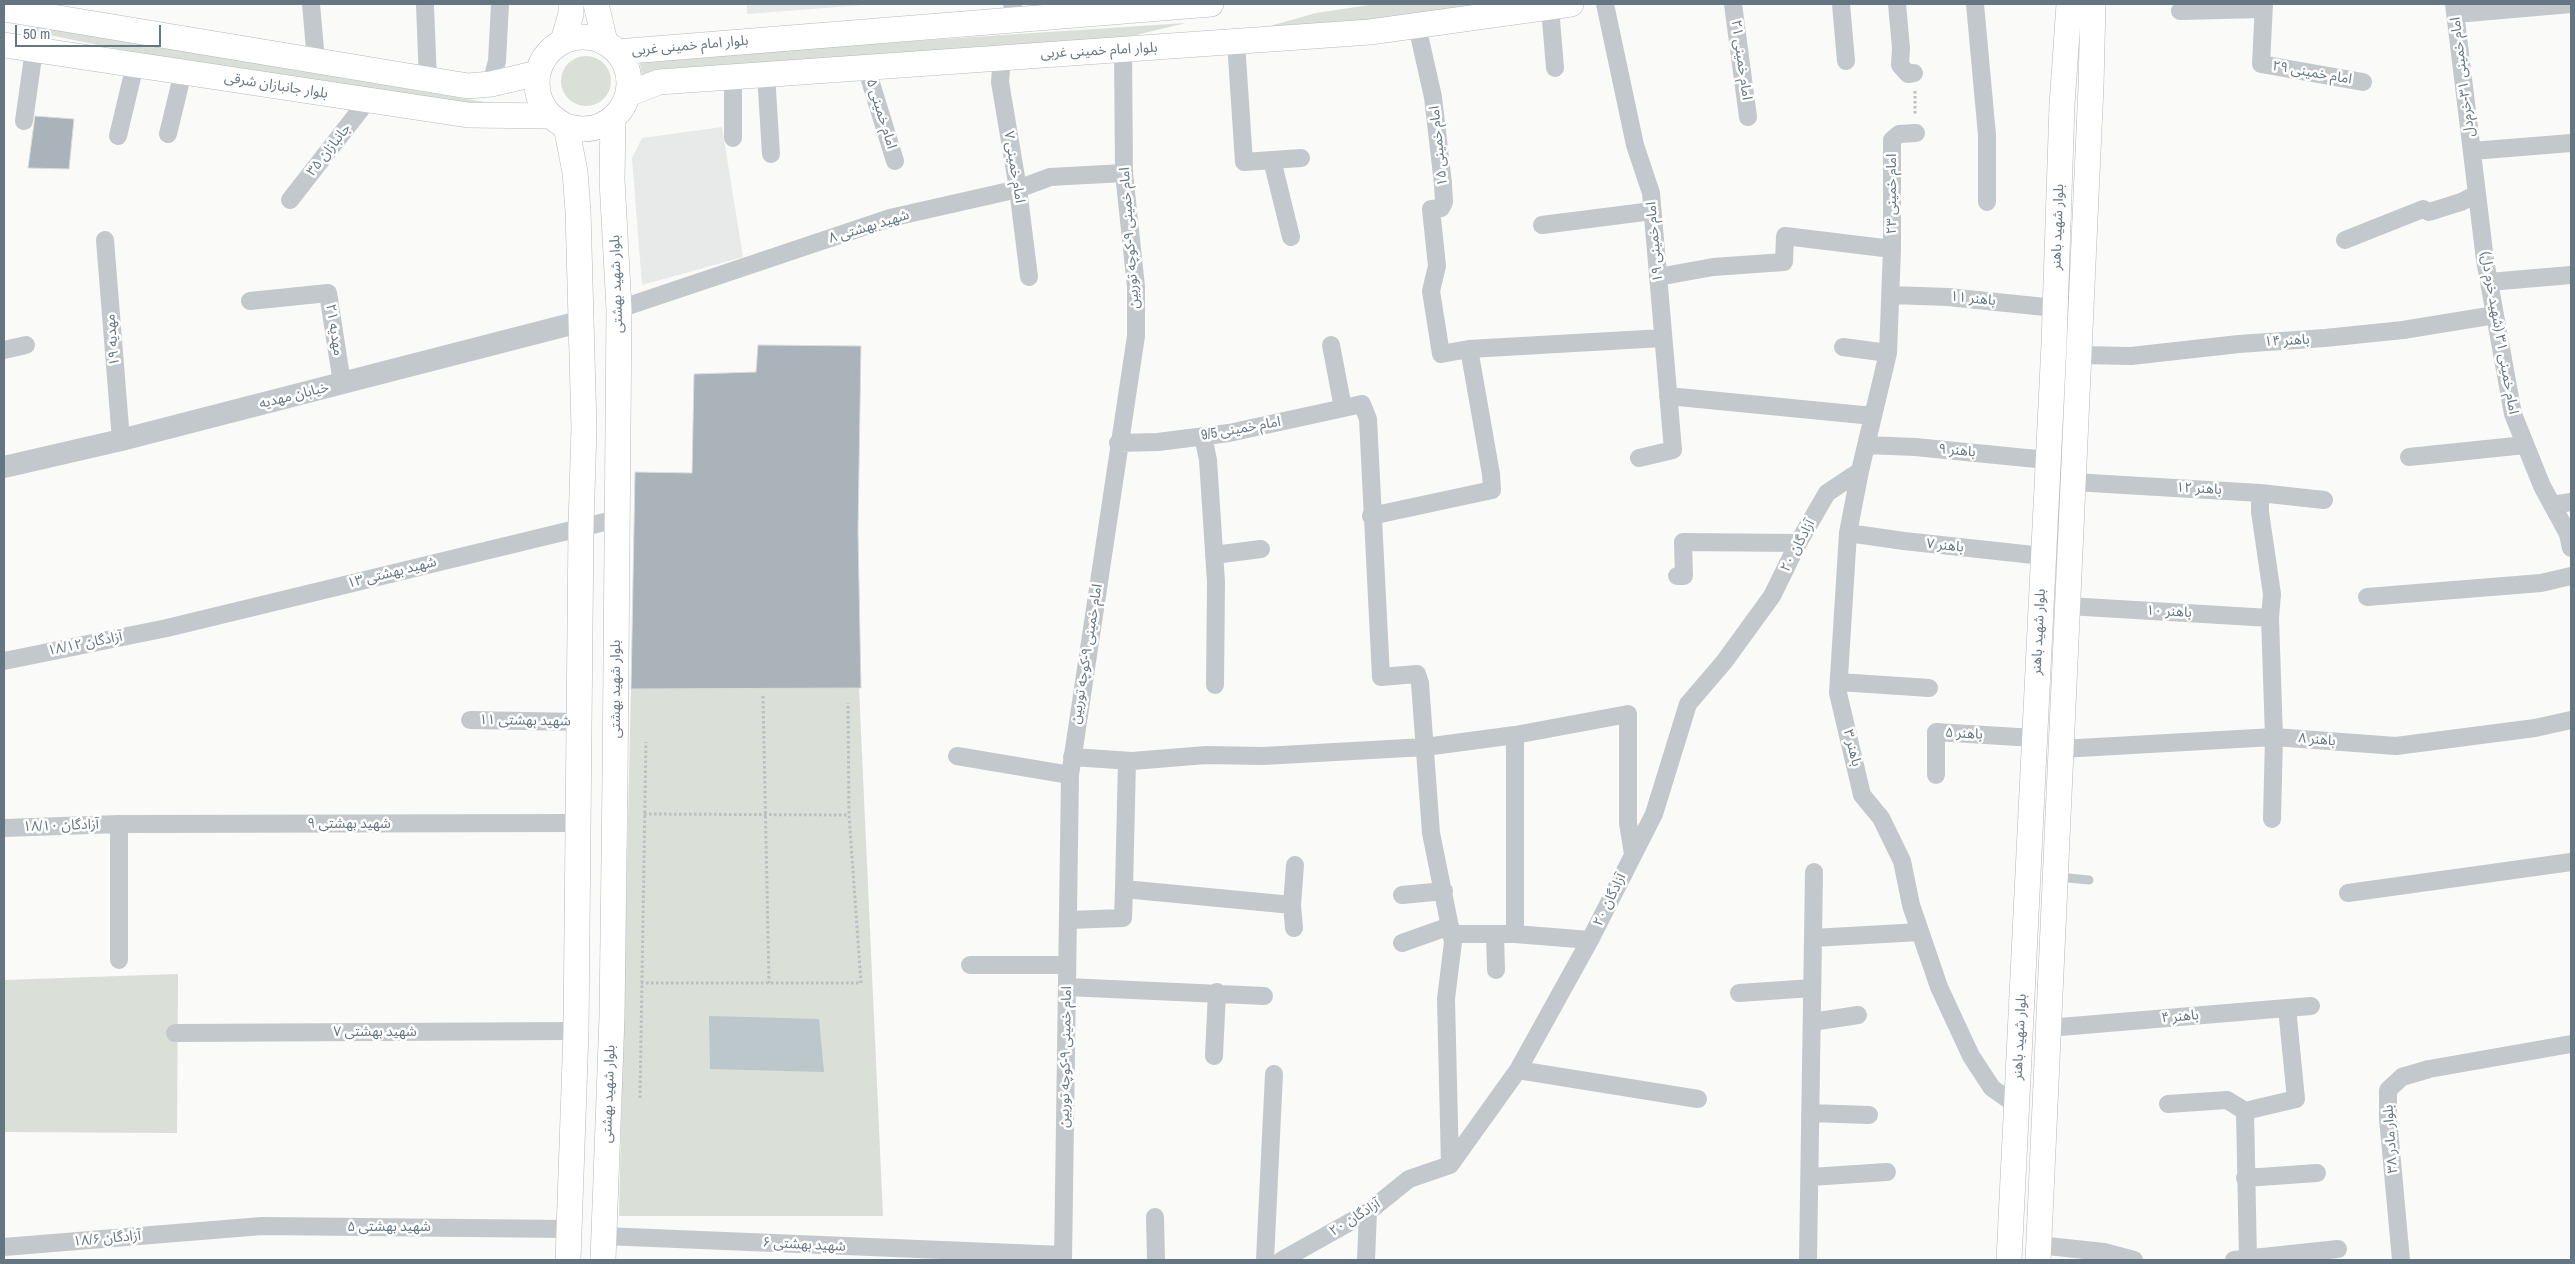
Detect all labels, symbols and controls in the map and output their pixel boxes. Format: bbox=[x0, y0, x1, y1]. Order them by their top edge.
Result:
scale bar bbox=[18, 15, 164, 47]
street label: امام خمینی ۳۱-خرم‌دل bbox=[2447, 16, 2479, 138]
street label: امام خمینی ۲۱ bbox=[1727, 19, 1755, 101]
text: 50 m bbox=[23, 23, 50, 44]
street label: بلوار امام خمینی غربی bbox=[631, 33, 749, 59]
street label: بلوار امام خمینی غربی bbox=[1040, 40, 1158, 62]
street label: امام خمینی ۲۹ bbox=[2271, 58, 2353, 88]
street label: بلوار جانبازان شرقی bbox=[223, 70, 329, 102]
street label: امام خمینی ۵ bbox=[862, 77, 900, 151]
street label: امام خمینی ۱۵ bbox=[1426, 105, 1452, 187]
street label: جانبازان ۳۵ bbox=[303, 120, 355, 180]
street label: امام خمینی ۷ bbox=[1000, 130, 1028, 204]
street label: امام خمینی ۲۳ bbox=[1884, 154, 1900, 234]
street label: امام خمینی ۹-کوچه توربین bbox=[1117, 167, 1143, 309]
street label: بلوار شهید باهنر bbox=[2048, 184, 2068, 270]
street label: امام خمینی ۱۹ bbox=[1643, 201, 1667, 283]
street label: شهید بهشتی ۸ bbox=[827, 207, 911, 247]
street label: بلوار شهید بهشتی bbox=[607, 235, 627, 333]
street label: امام خمینی ۳۱ (شهید خرم دل) bbox=[2476, 250, 2522, 416]
street label: باهنر ۱۱ bbox=[1950, 288, 1996, 310]
street label: مهدیه ۲۱ bbox=[322, 303, 346, 357]
street label: مهدیه ۱۹ bbox=[102, 313, 124, 367]
street label: باهنر ۱۴ bbox=[2264, 331, 2310, 351]
street label: خیابان مهدیه bbox=[257, 379, 331, 413]
street label: امام خمینی 9/5 bbox=[1200, 414, 1282, 444]
street label: باهنر ۹ bbox=[1938, 441, 1976, 461]
street label: باهنر ۱۲ bbox=[2176, 479, 2222, 499]
street label: آزادگان ۲۰ bbox=[1777, 517, 1819, 575]
street label: باهنر ۷ bbox=[1926, 536, 1964, 556]
street label: شهید بهشتی ۱۳ bbox=[346, 554, 438, 592]
street label: امام خمینی ۹-کوچه توربین bbox=[1068, 583, 1106, 725]
street label: بلوار شهید باهنر bbox=[2028, 588, 2050, 676]
street label: باهنر ۱۰ bbox=[2146, 602, 2192, 622]
street label: آزادگان ۱۸/۱۲ bbox=[46, 629, 124, 659]
street label: بلوار شهید بهشتی bbox=[608, 640, 624, 738]
street label: شهید بهشتی ۱۱ bbox=[479, 712, 571, 730]
street label: باهنر ۵ bbox=[1945, 725, 1983, 743]
street label: باهنر ۳ bbox=[1839, 728, 1865, 768]
street label: باهنر ۸ bbox=[2298, 730, 2336, 750]
street label: آزادگان ۱۸/۱۰ bbox=[23, 816, 99, 836]
street label: شهید بهشتی ۹ bbox=[307, 816, 391, 832]
street label: آزادگان ۲۰ bbox=[1590, 871, 1630, 929]
street label: امام خمینی ۹-کوچه توربین bbox=[1056, 986, 1076, 1128]
street label: بلوار شهید باهنر bbox=[2009, 993, 2031, 1081]
street label: باهنر ۴ bbox=[2161, 1007, 2199, 1027]
street label: شهید بهشتی ۷ bbox=[333, 1024, 417, 1040]
street label: بلوار شهید بهشتی bbox=[599, 1045, 619, 1143]
street label: بلوار مادر ۳۸ bbox=[2380, 1104, 2402, 1174]
street label: آزادگان ۲۰ bbox=[1326, 1196, 1384, 1240]
street label: شهید بهشتی ۵ bbox=[347, 1219, 431, 1235]
street label: آزادگان ۱۸/۶ bbox=[72, 1228, 142, 1250]
street label: شهید بهشتی ۶ bbox=[762, 1234, 846, 1256]

